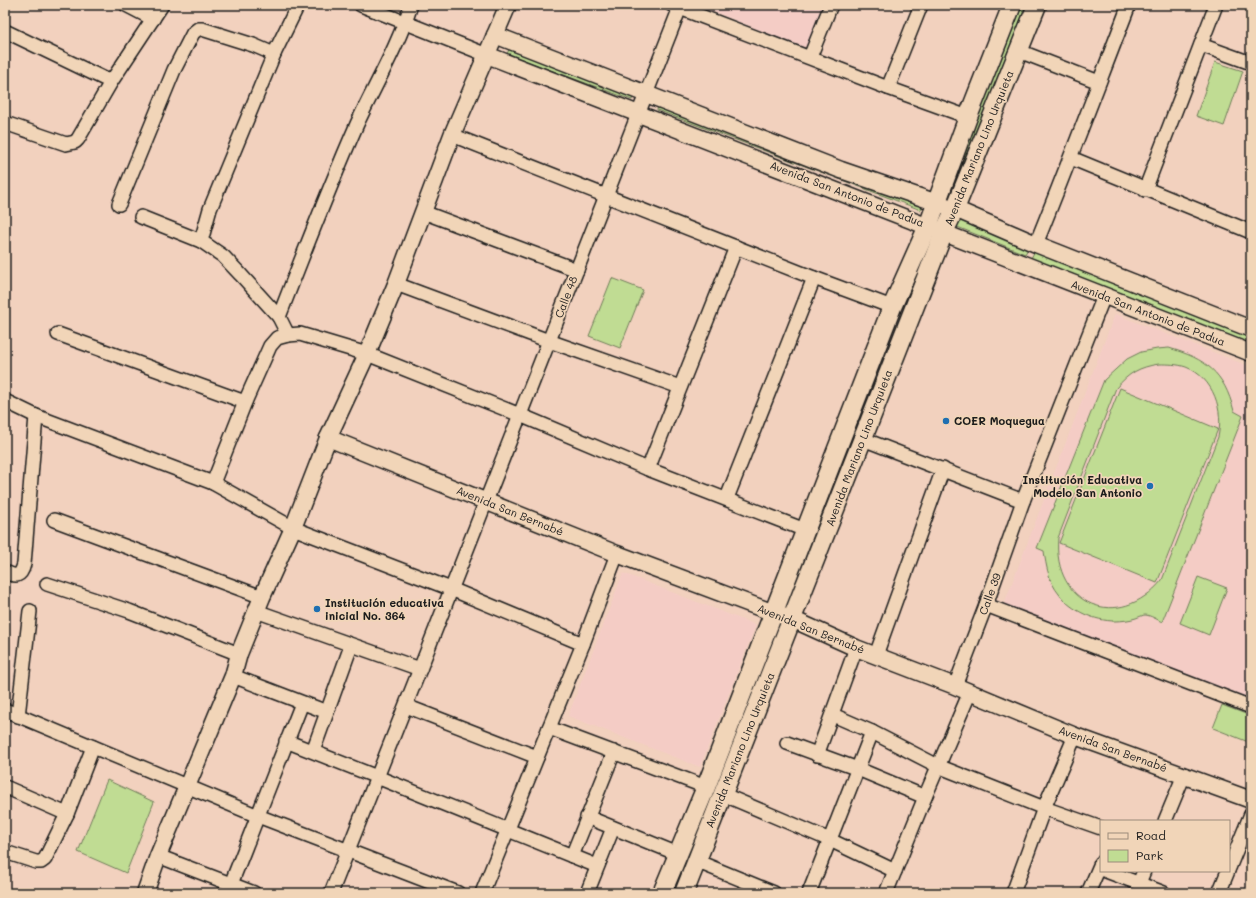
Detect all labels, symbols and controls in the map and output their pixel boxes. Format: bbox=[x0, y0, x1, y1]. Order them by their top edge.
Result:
street label: Avenida Mariano Lino Urquieta bbox=[940, 68, 1017, 228]
street label: Avenida San Antonio de Padua bbox=[768, 157, 927, 230]
street label: Calle 48 bbox=[551, 273, 580, 320]
street label: Avenida San Antonio de Padua bbox=[1069, 276, 1228, 349]
street label: Avenida Mariano Lino Urquieta bbox=[822, 367, 895, 528]
place label: COER Moquegua bbox=[954, 413, 1045, 428]
marker: COER Moquegua bbox=[941, 416, 951, 426]
place label: Institución Educativa Modelo San Antonio bbox=[1023, 472, 1142, 500]
marker: Institución Educativa Modelo San Antonio bbox=[1145, 481, 1155, 491]
street label: Avenida San Bernabé bbox=[454, 482, 566, 539]
street label: Calle 39 bbox=[975, 570, 1004, 617]
place label: Institución educativa inicial No. 364 bbox=[325, 595, 444, 623]
street label: Avenida San Bernabé bbox=[755, 600, 867, 657]
marker: Institución educativa inicial No. 364 bbox=[312, 604, 322, 614]
street label: Avenida Mariano Lino Urquieta bbox=[701, 670, 778, 830]
street label: Avenida San Bernabé bbox=[1057, 722, 1170, 775]
legend bbox=[1100, 820, 1230, 872]
text: Road bbox=[1136, 827, 1166, 843]
text: Park bbox=[1136, 847, 1163, 863]

